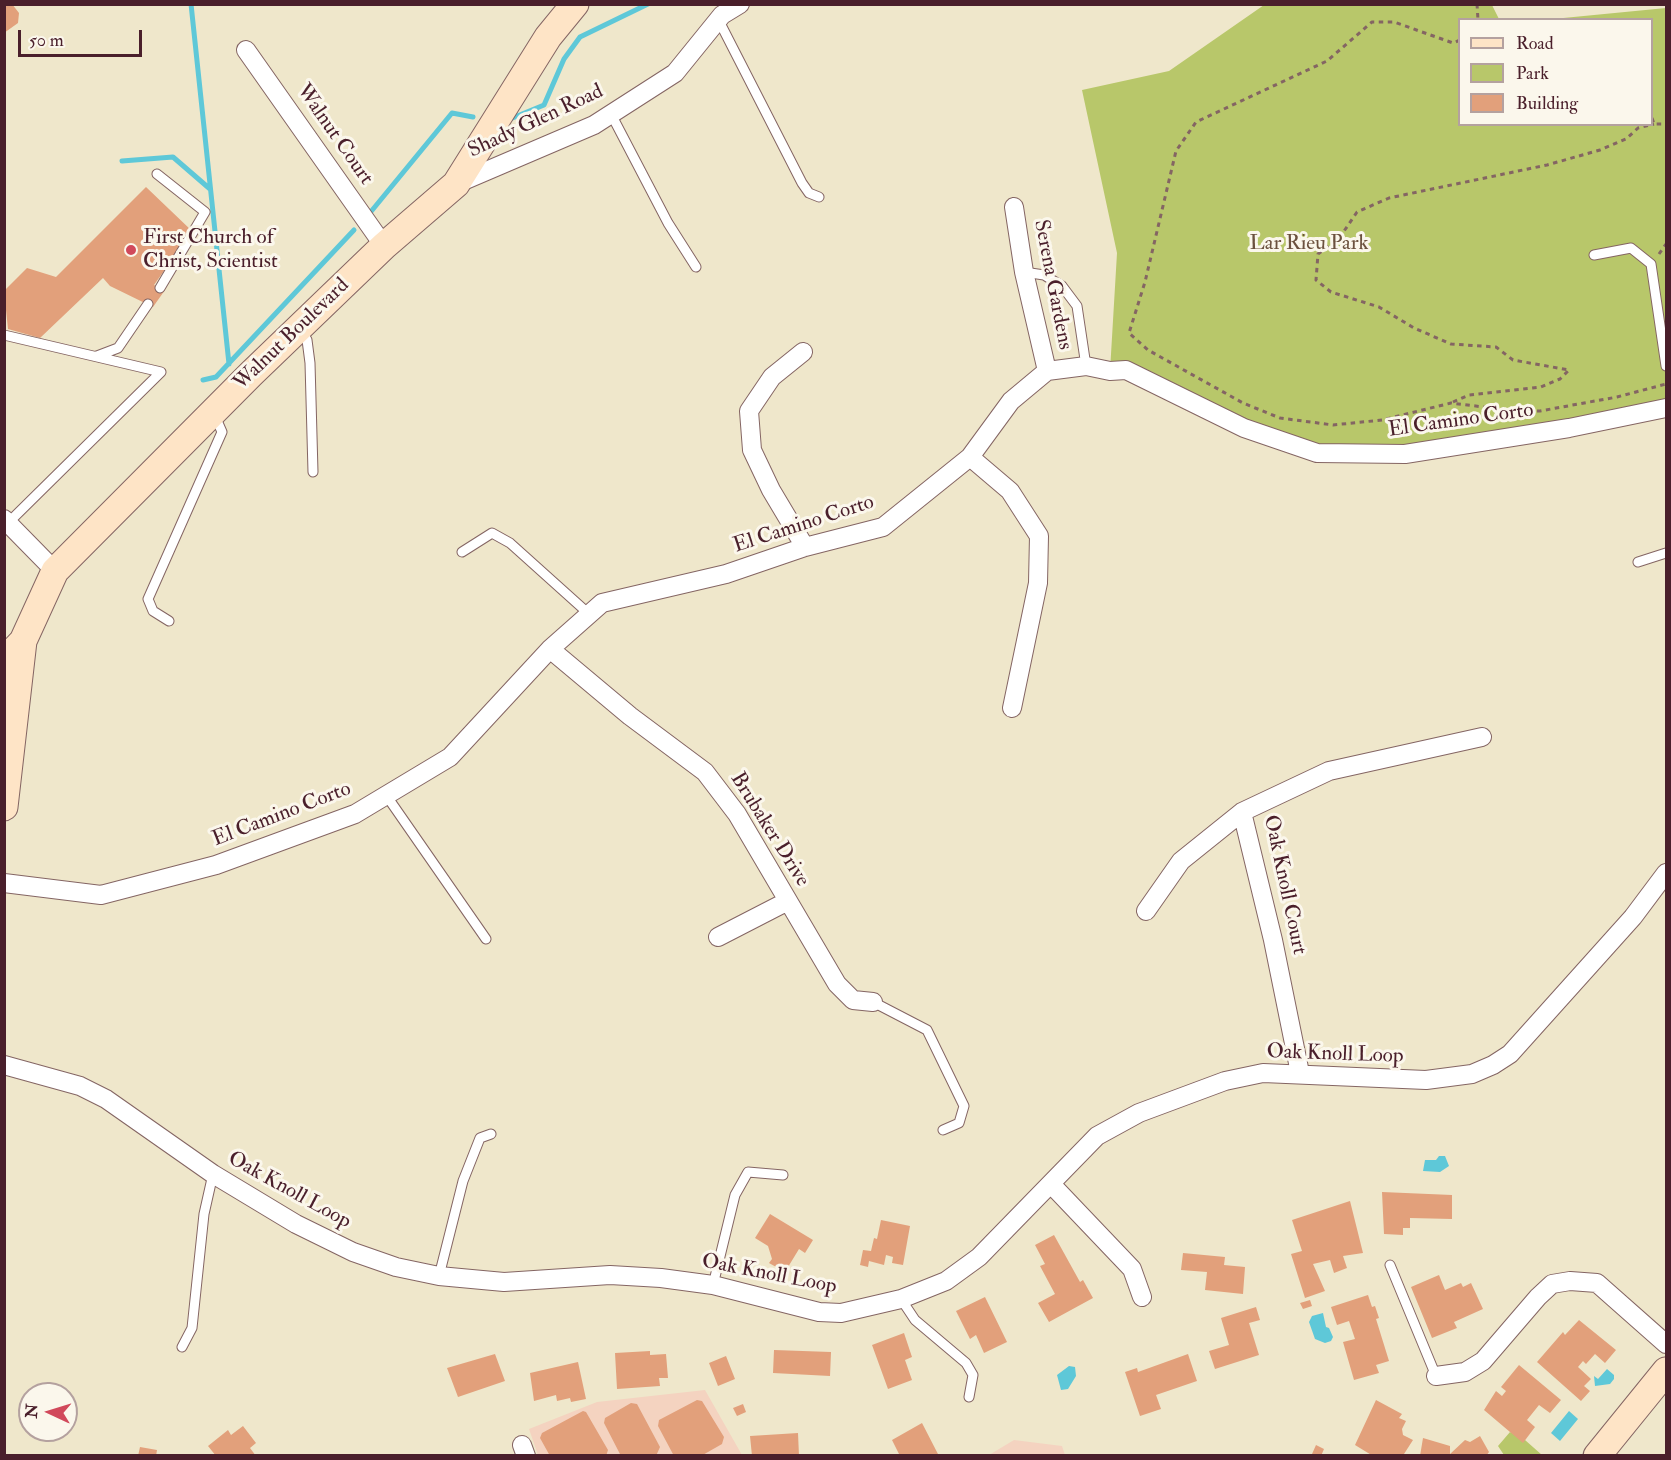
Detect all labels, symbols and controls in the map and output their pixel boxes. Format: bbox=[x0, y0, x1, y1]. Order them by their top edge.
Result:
scale bar bbox=[21, 18, 146, 56]
legend bbox=[1458, 18, 1653, 126]
text: 50 m bbox=[29, 29, 64, 52]
text: Road bbox=[1516, 32, 1554, 55]
text: Park bbox=[1516, 62, 1549, 85]
street label: Walnut Court bbox=[290, 80, 378, 190]
street label: Shady Glen Road bbox=[464, 80, 608, 164]
text: Building bbox=[1516, 92, 1578, 115]
street label: Serena Gardens bbox=[1027, 218, 1077, 352]
place label: First Church of Christ, Scientist bbox=[143, 225, 278, 275]
park label: Lar Rieu Park bbox=[1250, 231, 1368, 257]
marker: First Church of Christ, Scientist bbox=[124, 243, 138, 257]
street label: Walnut Boulevard bbox=[229, 274, 355, 396]
street label: El Camino Corto bbox=[1387, 398, 1535, 444]
street label: El Camino Corto bbox=[731, 490, 877, 560]
street label: Brubaker Drive bbox=[724, 768, 814, 892]
street label: El Camino Corto bbox=[209, 777, 355, 853]
street label: Oak Knoll Court bbox=[1257, 813, 1311, 957]
street label: Oak Knoll Loop bbox=[1266, 1040, 1404, 1070]
street label: Oak Knoll Loop bbox=[223, 1147, 355, 1235]
street label: Oak Knoll Loop bbox=[699, 1250, 839, 1300]
north arrow bbox=[18, 1382, 78, 1442]
text: N bbox=[22, 1403, 43, 1419]

